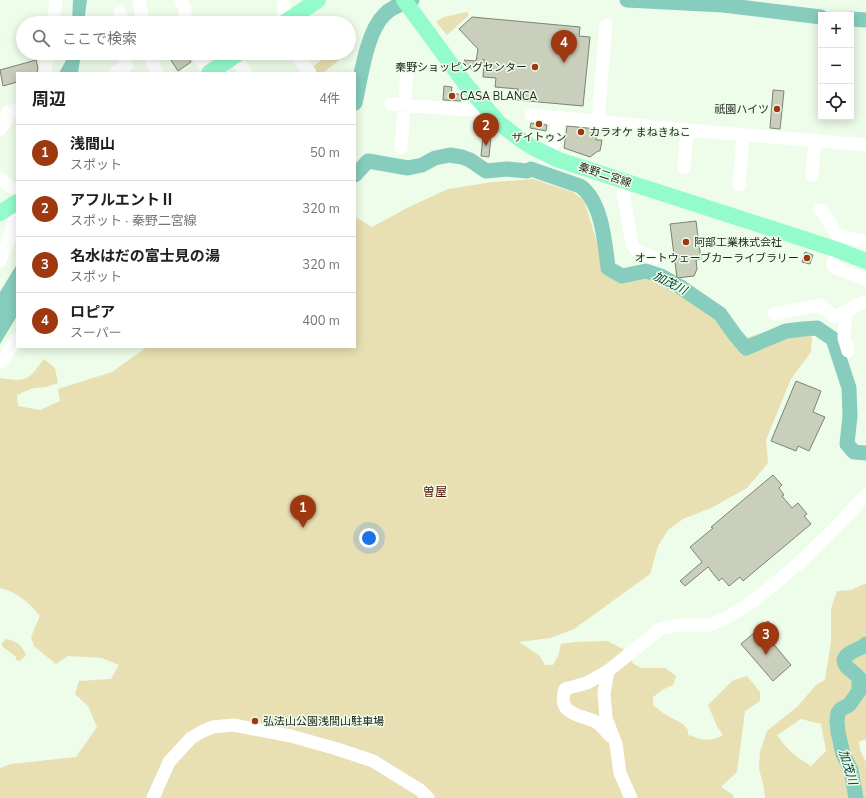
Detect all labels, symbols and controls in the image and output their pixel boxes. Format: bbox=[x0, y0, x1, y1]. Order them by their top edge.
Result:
map controls bbox=[818, 12, 854, 120]
button: + bbox=[818, 12, 854, 48]
search box bbox=[16, 16, 356, 60]
icon: search bbox=[30, 27, 52, 49]
text: ここで検索 bbox=[62, 29, 137, 49]
pin: 4 bbox=[551, 30, 577, 63]
button: − bbox=[818, 48, 854, 84]
place label: 秦野ショッピングセンター bbox=[395, 60, 527, 75]
marker: 秦野ショッピングセンター bbox=[530, 62, 540, 72]
button: locate bbox=[818, 84, 854, 120]
text: 周辺 bbox=[32, 88, 66, 111]
place label: CASA BLANCA bbox=[460, 89, 537, 104]
text: 4件 bbox=[319, 90, 340, 108]
marker: CASA BLANCA bbox=[447, 91, 457, 101]
place label: 祇園ハイツ bbox=[714, 102, 769, 117]
marker: 祇園ハイツ bbox=[772, 104, 782, 114]
pin: 2 bbox=[473, 113, 499, 146]
marker: ザイトゥン bbox=[534, 119, 544, 129]
place label: カラオケ まねきねこ bbox=[589, 125, 691, 140]
marker: カラオケ まねきねこ bbox=[576, 127, 586, 137]
place label: ザイトゥン bbox=[512, 130, 567, 145]
text: 浅間山 bbox=[70, 134, 115, 154]
text: 1 bbox=[41, 144, 49, 162]
text: 50 m bbox=[310, 144, 340, 162]
text: スポット bbox=[70, 156, 122, 174]
street label: 秦野二宮線 bbox=[577, 159, 633, 191]
text: アフルエントⅡ bbox=[70, 190, 175, 210]
text: 2 bbox=[41, 200, 49, 218]
text: 320 m bbox=[302, 200, 340, 218]
text: スポット · 秦野二宮線 bbox=[70, 212, 197, 230]
place label: 阿部工業株式会社 bbox=[694, 235, 782, 250]
marker: 阿部工業株式会社 bbox=[681, 237, 691, 247]
text: 名水はだの富士見の湯 bbox=[70, 246, 220, 266]
place label: オートウェーブカーライブラリー bbox=[635, 251, 799, 266]
marker: オートウェーブカーライブラリー bbox=[802, 253, 812, 263]
text: 3 bbox=[41, 256, 49, 274]
text: 320 m bbox=[302, 256, 340, 274]
text: スポット bbox=[70, 268, 122, 286]
water label: 加茂川 bbox=[650, 268, 691, 299]
text: ロピア bbox=[70, 302, 115, 322]
text: 4 bbox=[41, 312, 49, 330]
text: 400 m bbox=[302, 312, 340, 330]
text: スーパー bbox=[70, 324, 122, 342]
district label: 曽屋 bbox=[423, 484, 447, 500]
pin: 1 bbox=[290, 495, 316, 528]
your location bbox=[359, 528, 379, 548]
pin: 3 bbox=[753, 622, 779, 655]
place label: 弘法山公園浅間山駐車場 bbox=[263, 714, 384, 729]
marker: 弘法山公園浅間山駐車場 bbox=[250, 716, 260, 726]
water label: 加茂川 bbox=[835, 747, 861, 788]

